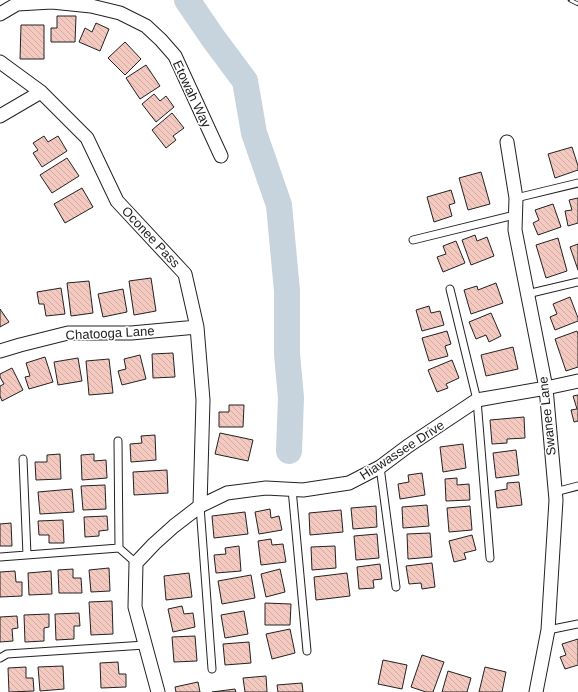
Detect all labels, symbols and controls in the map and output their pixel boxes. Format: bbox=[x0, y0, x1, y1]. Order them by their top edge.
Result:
street label: Etowah Way bbox=[170, 58, 214, 130]
street label: Oconee Pass bbox=[119, 203, 183, 271]
street label: Chatooga Lane bbox=[65, 323, 155, 343]
street label: Swanee Lane bbox=[535, 376, 559, 456]
street label: Hiawassee Drive bbox=[357, 417, 447, 483]

